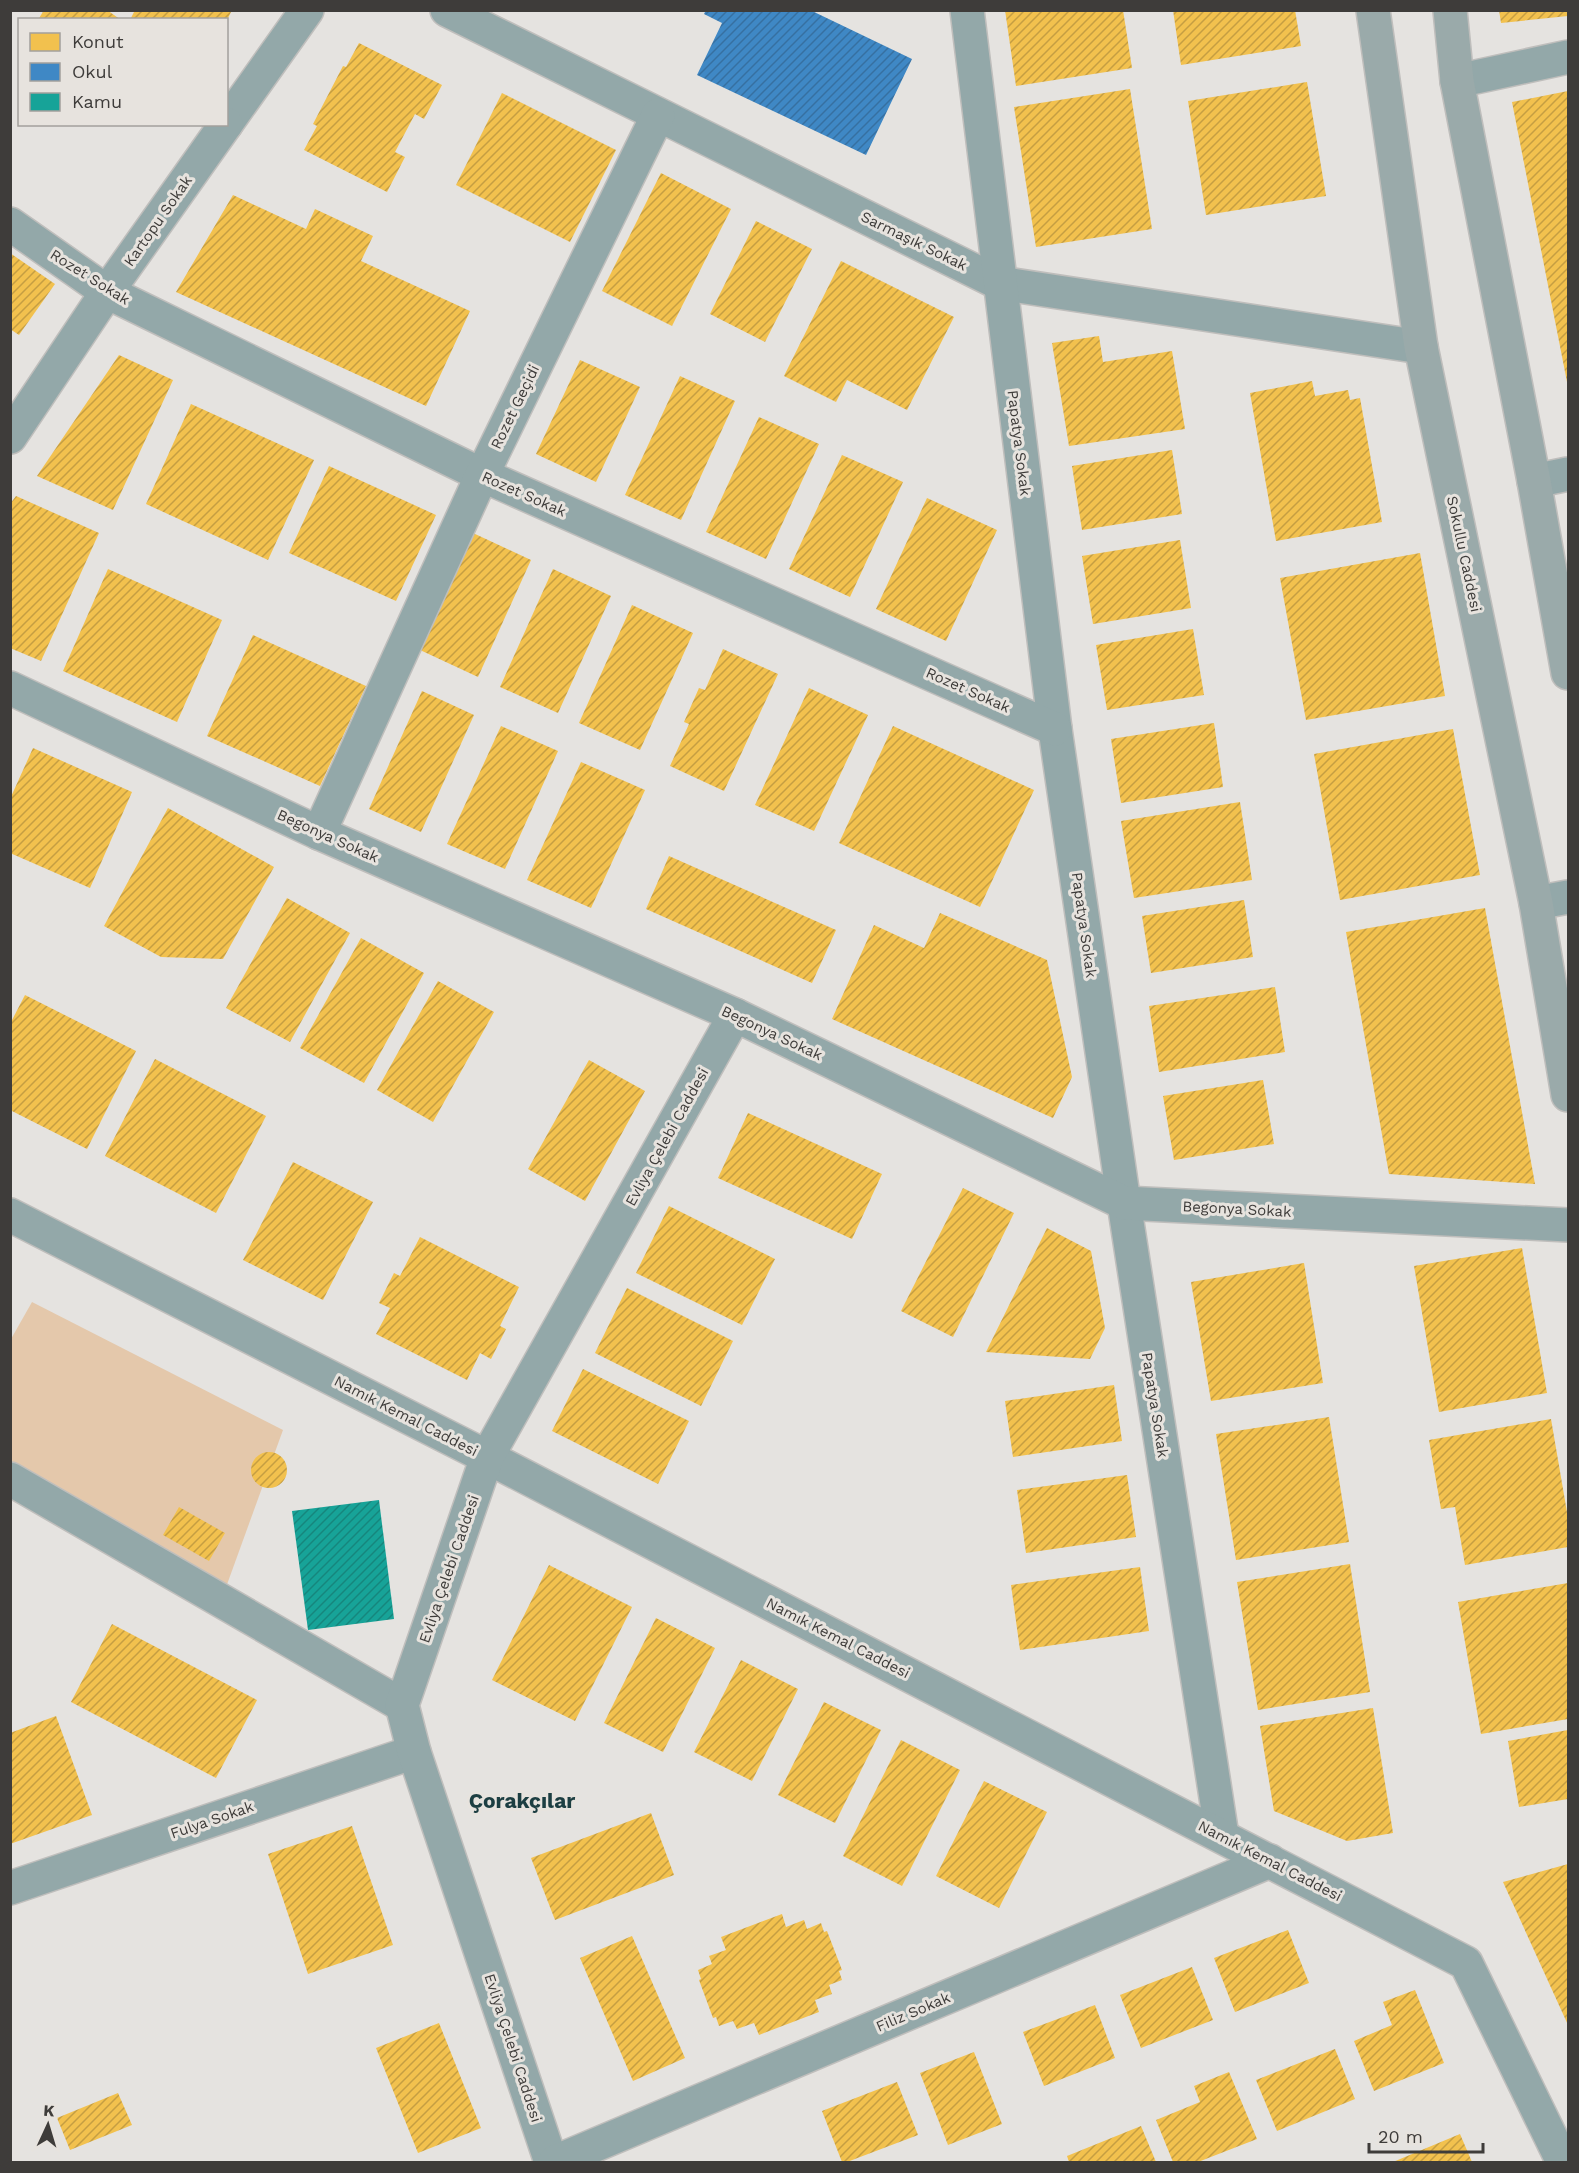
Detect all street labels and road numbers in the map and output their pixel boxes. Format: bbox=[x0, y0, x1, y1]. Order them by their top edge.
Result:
street label: Kartopu Sokak bbox=[120, 172, 196, 270]
street label: Sarmaşık Sokak bbox=[858, 207, 971, 275]
street label: Rozet Sokak bbox=[47, 245, 133, 309]
street label: Rozet Geçidi bbox=[487, 362, 543, 452]
street label: Papatya Sokak bbox=[1004, 389, 1034, 497]
street label: Rozet Sokak bbox=[479, 467, 569, 521]
street label: Sokullu Caddesi bbox=[1443, 494, 1485, 614]
street label: Rozet Sokak bbox=[923, 663, 1013, 717]
street label: Begonya Sokak bbox=[274, 806, 382, 867]
street label: Papatya Sokak bbox=[1068, 871, 1100, 979]
street label: Begonya Sokak bbox=[719, 1002, 826, 1064]
street label: Evliya Çelebi Caddesi bbox=[622, 1065, 712, 1209]
street label: Begonya Sokak bbox=[1182, 1197, 1293, 1221]
street label: Papatya Sokak bbox=[1138, 1351, 1172, 1459]
street label: Namık Kemal Caddesi bbox=[331, 1372, 481, 1460]
street label: Evliya Çelebi Caddesi bbox=[415, 1493, 483, 1645]
street label: Namık Kemal Caddesi bbox=[763, 1594, 913, 1682]
street label: Fulya Sokak bbox=[168, 1797, 256, 1843]
street label: Namık Kemal Caddesi bbox=[1195, 1817, 1345, 1905]
street label: Evliya Çelebi Caddesi bbox=[480, 1971, 546, 2125]
street label: Filiz Sokak bbox=[873, 1988, 953, 2036]

